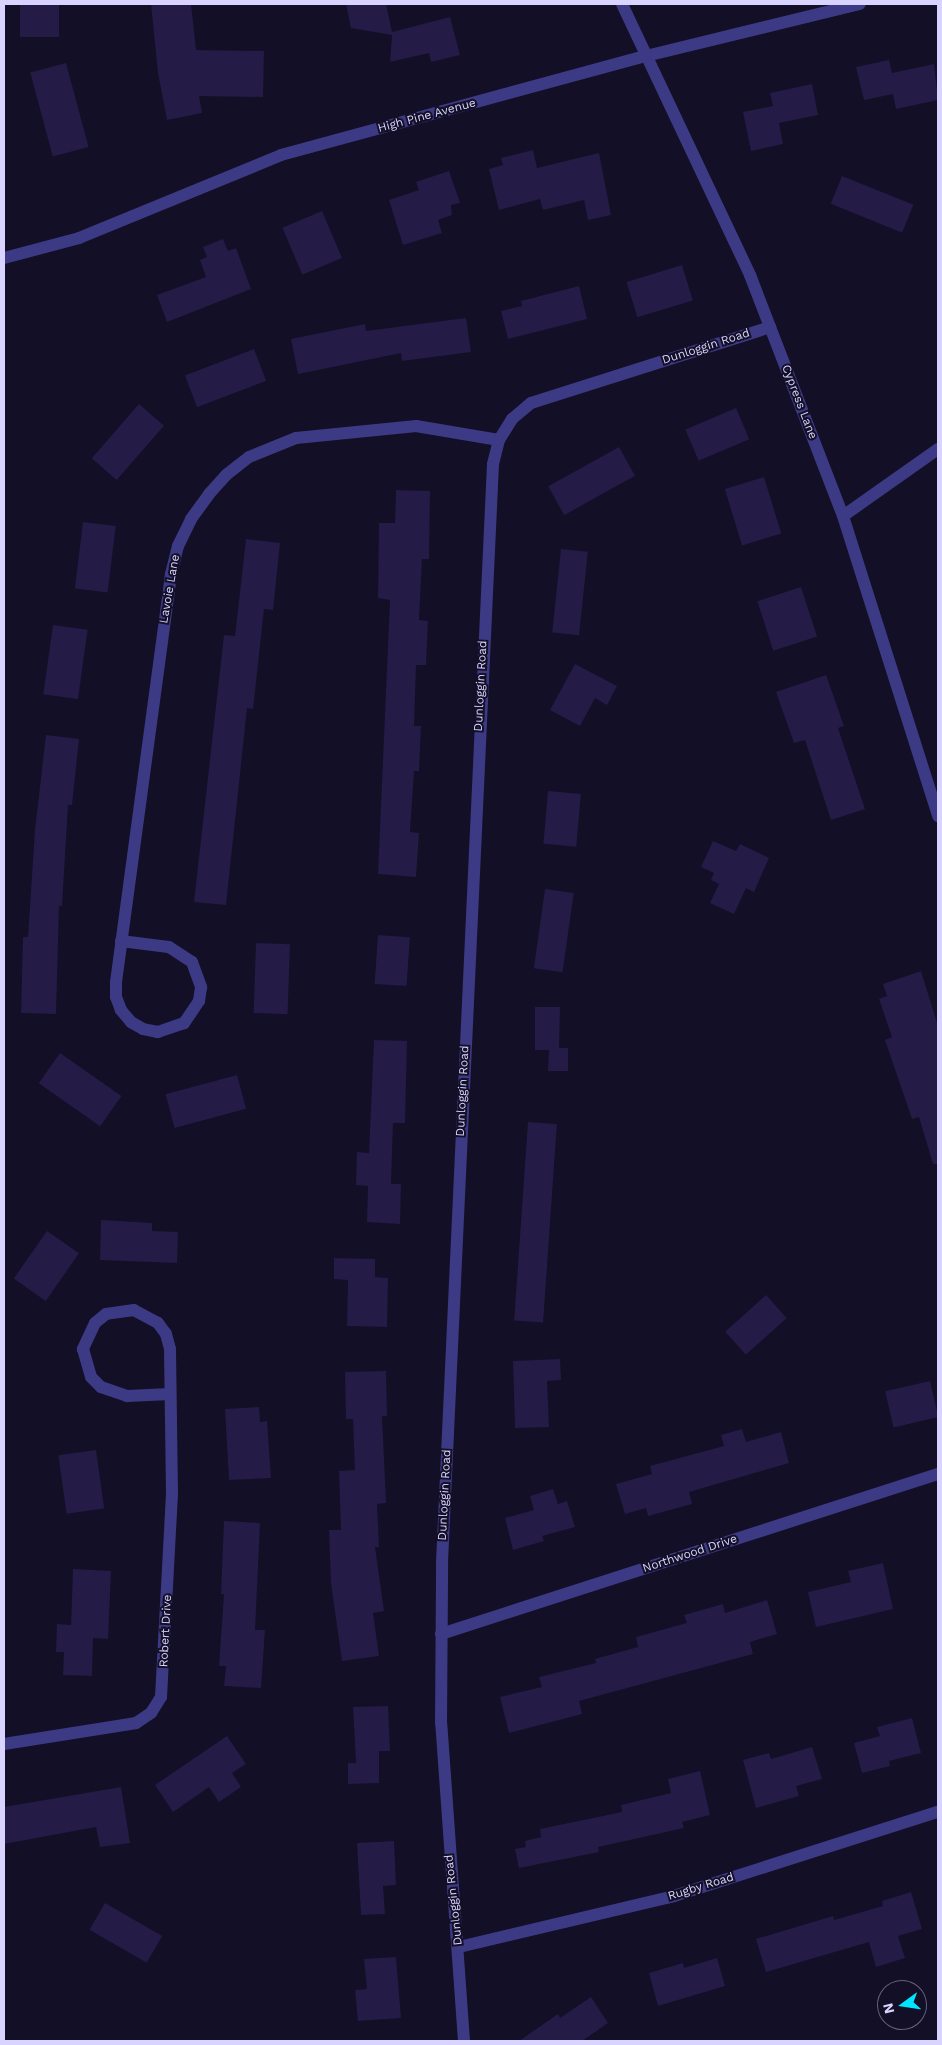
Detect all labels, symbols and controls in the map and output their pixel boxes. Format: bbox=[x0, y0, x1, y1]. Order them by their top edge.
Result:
street label: High Pine Avenue bbox=[376, 96, 478, 136]
street label: Dunloggin Road bbox=[660, 326, 752, 368]
street label: Cypress Lane bbox=[778, 363, 820, 441]
street label: Lavoie Lane bbox=[157, 553, 183, 625]
street label: Dunloggin Road bbox=[471, 640, 491, 732]
street label: Dunloggin Road bbox=[453, 1045, 473, 1137]
street label: Dunloggin Road bbox=[435, 1449, 455, 1541]
street label: Northwood Drive bbox=[641, 1532, 739, 1576]
street label: Robert Drive bbox=[157, 1594, 175, 1668]
street label: Dunloggin Road bbox=[442, 1854, 466, 1946]
street label: Rugby Road bbox=[666, 1870, 736, 1904]
north arrow bbox=[877, 1980, 927, 2030]
text: N bbox=[879, 2001, 897, 2015]

